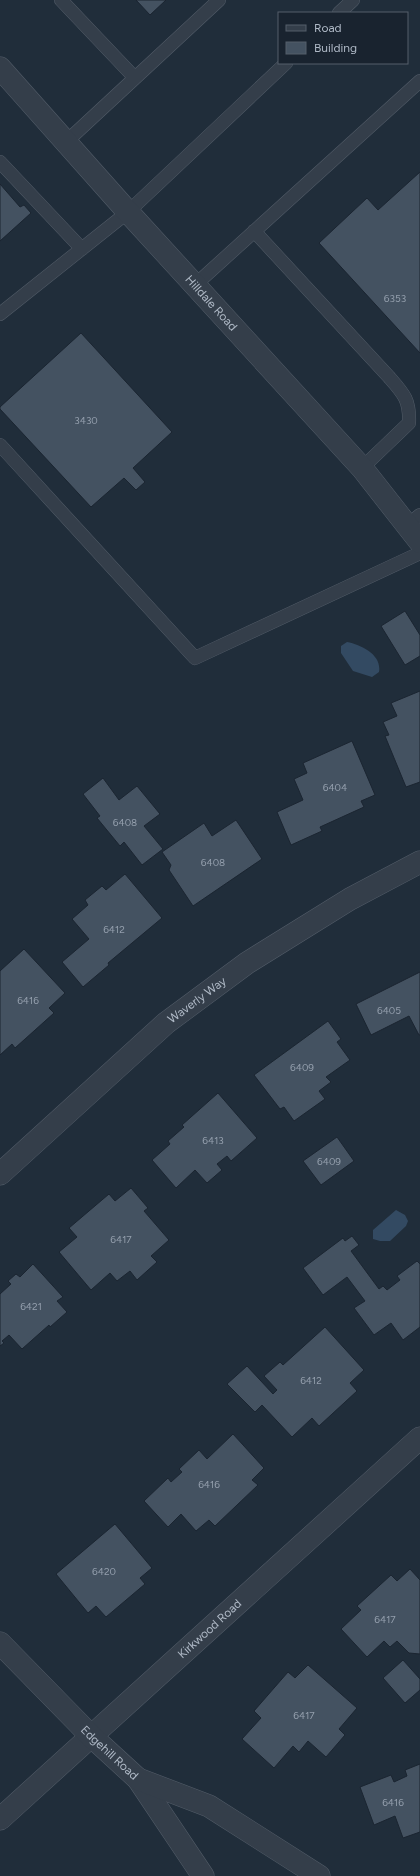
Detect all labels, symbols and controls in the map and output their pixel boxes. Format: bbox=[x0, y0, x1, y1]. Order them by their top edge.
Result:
legend bbox=[278, 12, 408, 64]
text: Road bbox=[314, 21, 342, 35]
text: Building bbox=[314, 41, 357, 55]
street label: Hilldale Road bbox=[182, 272, 240, 334]
house number: 6353 bbox=[384, 292, 406, 305]
house number: 3430 bbox=[74, 414, 98, 427]
house number: 6404 bbox=[323, 781, 347, 794]
house number: 6408 bbox=[113, 816, 137, 829]
house number: 6408 bbox=[201, 856, 225, 869]
house number: 6412 bbox=[103, 923, 125, 936]
street label: Waverly Way bbox=[165, 973, 230, 1026]
house number: 6416 bbox=[17, 994, 39, 1007]
house number: 6405 bbox=[377, 1004, 401, 1017]
house number: 6409 bbox=[290, 1061, 314, 1074]
house number: 6413 bbox=[202, 1134, 224, 1147]
house number: 6409 bbox=[317, 1155, 341, 1168]
house number: 6417 bbox=[110, 1233, 132, 1246]
house number: 6421 bbox=[20, 1300, 42, 1313]
house number: 6412 bbox=[300, 1374, 322, 1387]
house number: 6416 bbox=[198, 1478, 220, 1491]
house number: 6420 bbox=[92, 1565, 116, 1578]
street label: Kirkwood Road bbox=[175, 1596, 244, 1661]
house number: 6417 bbox=[374, 1613, 396, 1626]
house number: 6417 bbox=[293, 1709, 315, 1722]
street label: Edgehill Road bbox=[78, 1723, 141, 1783]
house number: 6416 bbox=[382, 1796, 404, 1809]

